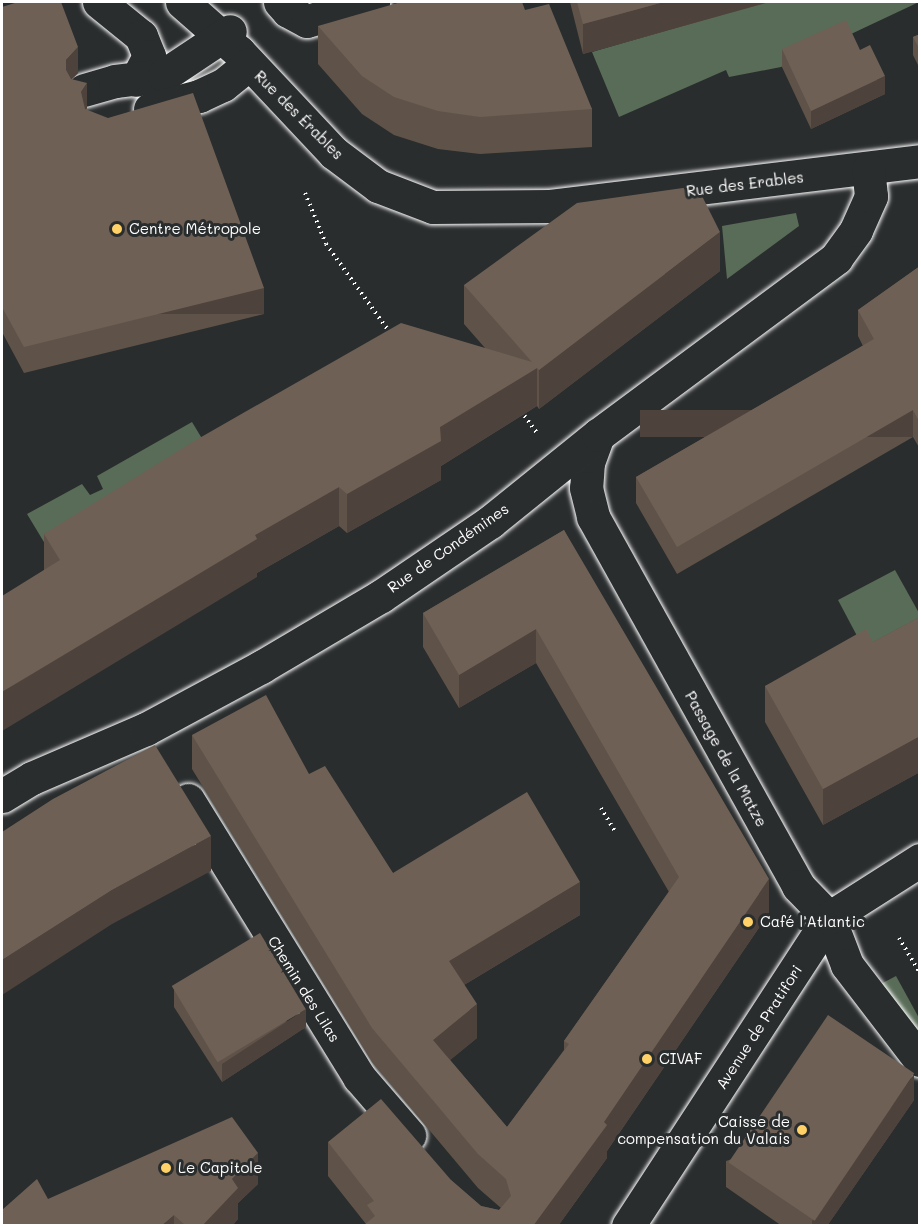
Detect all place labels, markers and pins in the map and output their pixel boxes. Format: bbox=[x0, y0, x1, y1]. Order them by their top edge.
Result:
place label: Centre Métropole bbox=[129, 220, 261, 238]
marker: Centre Métropole bbox=[110, 222, 124, 236]
place label: Café l'Atlantic bbox=[760, 913, 865, 931]
marker: Café l'Atlantic bbox=[741, 915, 755, 929]
place label: CIVAF bbox=[659, 1050, 702, 1068]
marker: CIVAF bbox=[640, 1052, 654, 1066]
place label: Caisse de compensation du Valais bbox=[617, 1112, 790, 1147]
marker: Caisse de compensation du Valais bbox=[795, 1123, 809, 1137]
place label: Le Capitole bbox=[178, 1159, 262, 1177]
marker: Le Capitole bbox=[159, 1161, 173, 1175]

